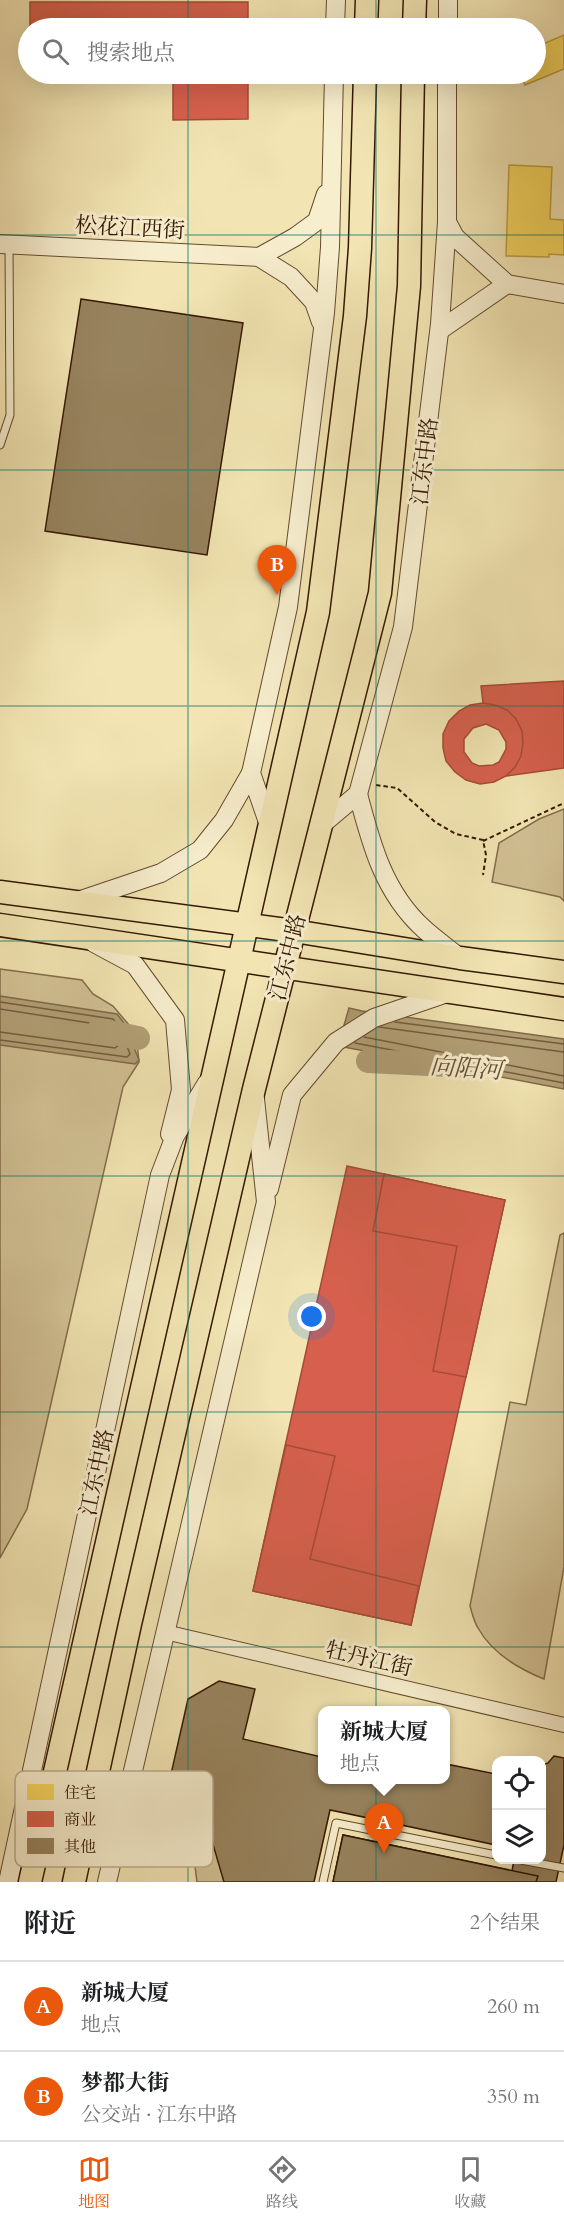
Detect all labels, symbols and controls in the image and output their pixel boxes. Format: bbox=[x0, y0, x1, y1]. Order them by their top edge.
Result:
search box bbox=[18, 18, 546, 84]
icon: search bbox=[39, 35, 72, 68]
text: 搜索地点 bbox=[87, 38, 175, 68]
street label: 松花江西街 bbox=[74, 210, 186, 246]
street label: 江东中路 bbox=[405, 416, 445, 507]
pin: B bbox=[258, 546, 296, 595]
street label: 江东中路 bbox=[263, 911, 313, 1004]
water label: 向阳河 bbox=[429, 1050, 507, 1088]
your location bbox=[297, 1302, 326, 1331]
street label: 江东中路 bbox=[73, 1426, 121, 1518]
street label: 牡丹江街 bbox=[323, 1634, 415, 1683]
popup bbox=[318, 1706, 450, 1784]
text: 新城大厦 bbox=[340, 1717, 428, 1747]
text: 地点 bbox=[340, 1750, 380, 1777]
map controls bbox=[492, 1756, 546, 1864]
button: locate bbox=[492, 1756, 546, 1810]
legend bbox=[15, 1771, 213, 1867]
text: 住宅 bbox=[64, 1782, 96, 1804]
pin: A bbox=[364, 1804, 404, 1853]
text: 商业 bbox=[64, 1809, 96, 1831]
button: layers bbox=[492, 1810, 546, 1864]
text: 其他 bbox=[64, 1836, 96, 1858]
text: 附近 bbox=[24, 1906, 76, 1941]
text: 2个结果 bbox=[470, 1909, 540, 1936]
text: 新城大厦 bbox=[81, 1978, 169, 2008]
text: A bbox=[36, 1993, 51, 2020]
text: 260 m bbox=[487, 1993, 540, 2020]
text: 地点 bbox=[81, 2011, 121, 2038]
text: 梦都大街 bbox=[81, 2068, 169, 2098]
text: B bbox=[36, 2083, 51, 2110]
text: 350 m bbox=[487, 2083, 540, 2110]
text: 公交站 · 江东中路 bbox=[81, 2101, 237, 2128]
tab: 地图 bbox=[78, 2153, 111, 2213]
tab: 路线 bbox=[266, 2153, 299, 2213]
tab: 收藏 bbox=[454, 2153, 487, 2213]

